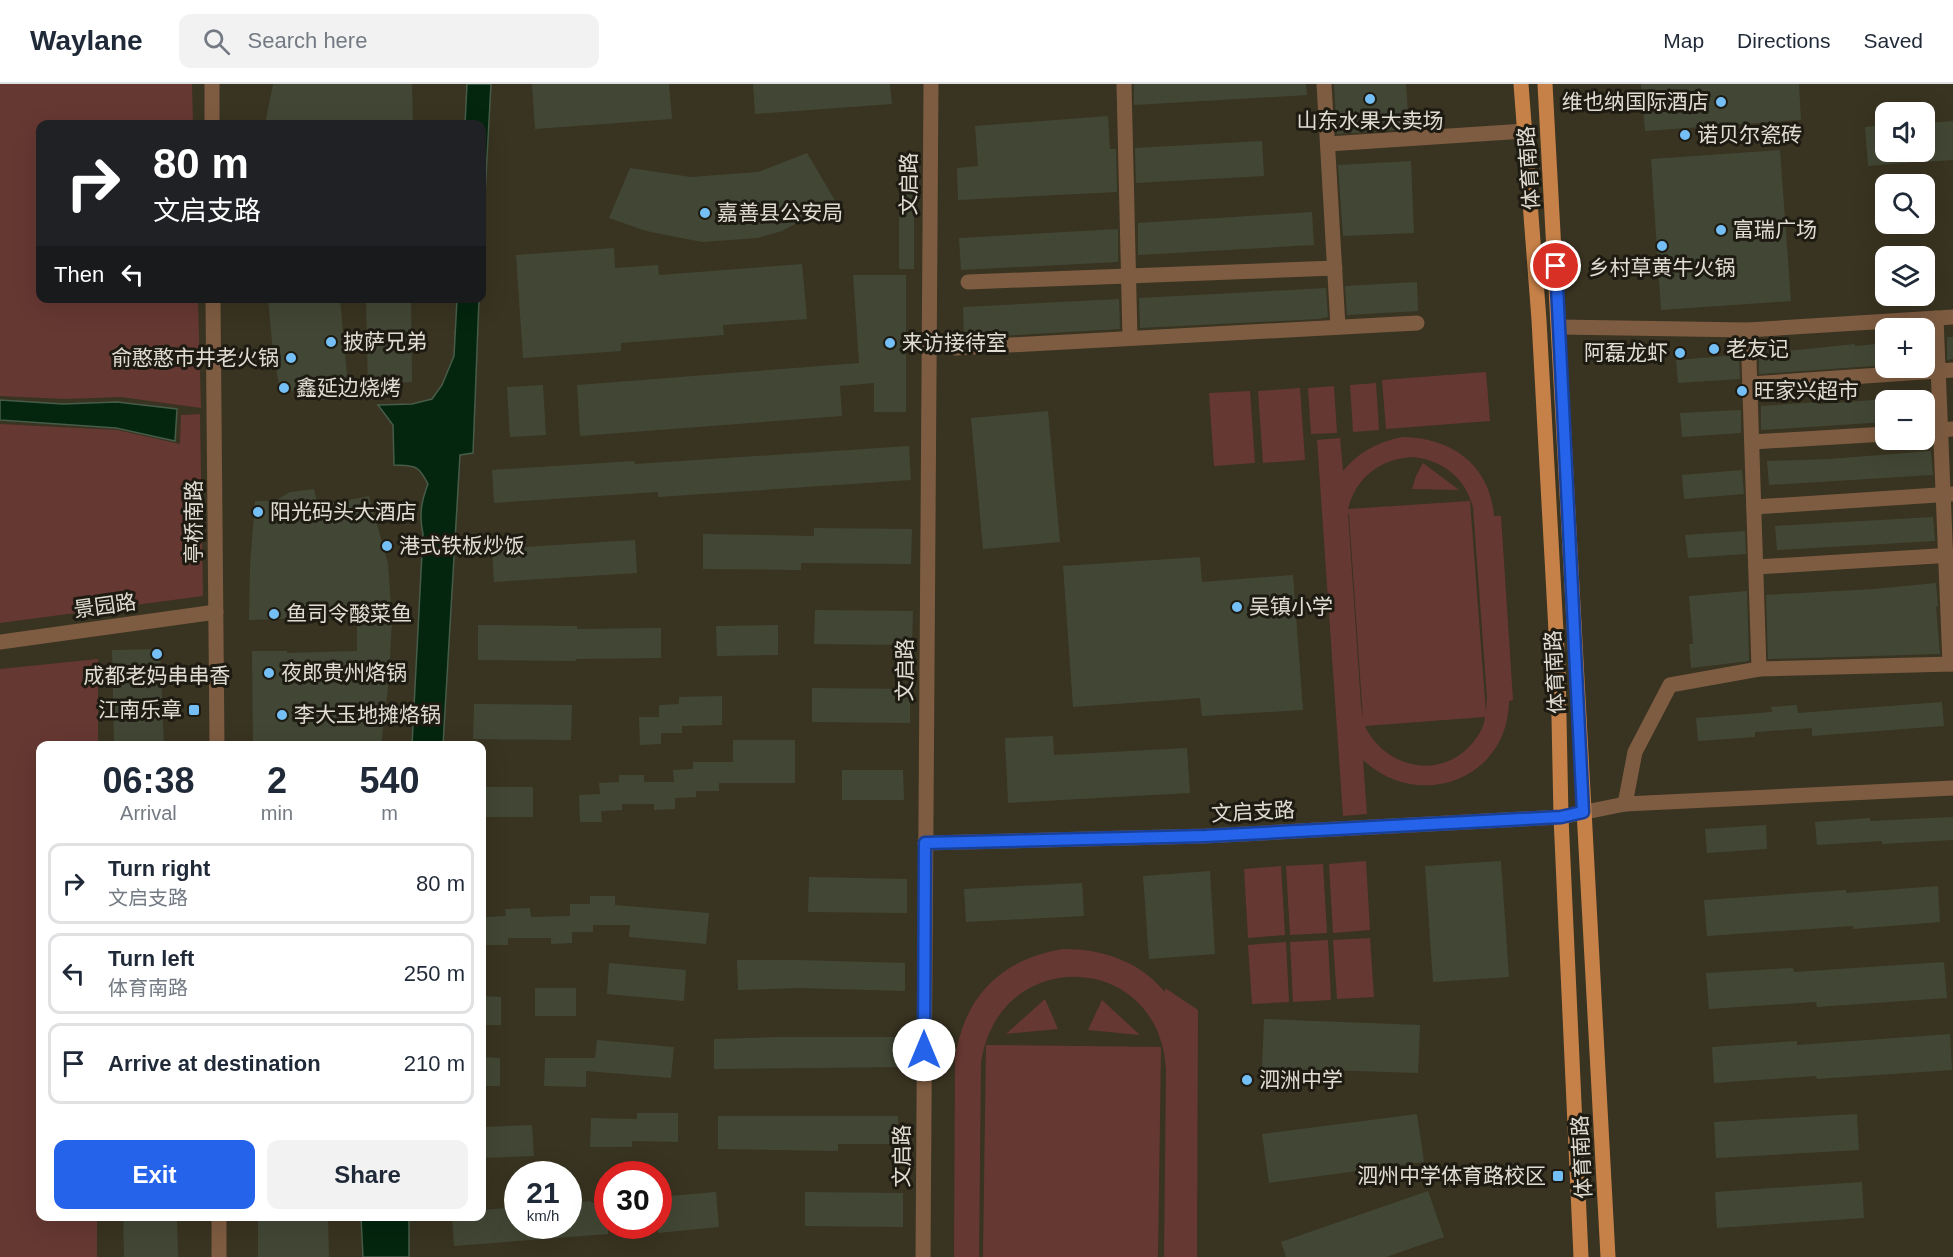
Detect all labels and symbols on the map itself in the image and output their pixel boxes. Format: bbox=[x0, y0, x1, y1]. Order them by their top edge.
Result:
place label: 维也纳国际酒店 bbox=[1562, 90, 1709, 113]
marker: 山东水果大卖场 bbox=[1363, 92, 1377, 106]
marker: 维也纳国际酒店 bbox=[1714, 95, 1728, 109]
place label: 山东水果大卖场 bbox=[1297, 109, 1444, 132]
place label: 诺贝尔瓷砖 bbox=[1697, 123, 1802, 146]
street label: 体育南路 bbox=[1514, 125, 1543, 211]
marker: 诺贝尔瓷砖 bbox=[1678, 128, 1692, 142]
street label: 文启路 bbox=[897, 153, 920, 216]
place label: 嘉善县公安局 bbox=[717, 201, 843, 224]
marker: 嘉善县公安局 bbox=[698, 206, 712, 220]
place label: 富瑞广场 bbox=[1733, 218, 1817, 241]
marker: 富瑞广场 bbox=[1714, 223, 1728, 237]
marker: 乡村草黄牛火锅 bbox=[1655, 239, 1669, 253]
pin bbox=[1530, 240, 1581, 291]
place label: 乡村草黄牛火锅 bbox=[1589, 256, 1736, 279]
place label: 披萨兄弟 bbox=[343, 330, 427, 353]
place label: 来访接待室 bbox=[902, 331, 1007, 354]
marker: 披萨兄弟 bbox=[324, 335, 338, 349]
marker: 来访接待室 bbox=[883, 336, 897, 350]
place label: 老友记 bbox=[1726, 337, 1789, 360]
place label: 阿磊龙虾 bbox=[1584, 341, 1668, 364]
marker: 老友记 bbox=[1707, 342, 1721, 356]
place label: 俞憨憨市井老火锅 bbox=[111, 346, 279, 369]
marker: 阿磊龙虾 bbox=[1673, 346, 1687, 360]
marker: 俞憨憨市井老火锅 bbox=[284, 351, 298, 365]
place label: 鑫延边烧烤 bbox=[296, 376, 401, 399]
place label: 旺家兴超市 bbox=[1754, 379, 1859, 402]
marker: 鑫延边烧烤 bbox=[277, 381, 291, 395]
marker: 旺家兴超市 bbox=[1735, 384, 1749, 398]
street label: 亭桥南路 bbox=[182, 480, 205, 564]
place label: 阳光码头大酒店 bbox=[270, 500, 417, 523]
marker: 阳光码头大酒店 bbox=[251, 505, 265, 519]
place label: 港式铁板炒饭 bbox=[399, 534, 525, 557]
marker: 港式铁板炒饭 bbox=[380, 539, 394, 553]
street label: 景园路 bbox=[72, 590, 138, 621]
place label: 吴镇小学 bbox=[1249, 595, 1333, 618]
marker: 吴镇小学 bbox=[1230, 600, 1244, 614]
place label: 鱼司令酸菜鱼 bbox=[286, 602, 412, 625]
marker: 鱼司令酸菜鱼 bbox=[267, 607, 281, 621]
street label: 体育南路 bbox=[1541, 629, 1568, 715]
street label: 文启路 bbox=[893, 639, 916, 702]
marker: 成都老妈串串香 bbox=[150, 647, 164, 661]
place label: 夜郎贵州烙锅 bbox=[281, 661, 407, 684]
place label: 成都老妈串串香 bbox=[84, 664, 231, 687]
marker: 夜郎贵州烙锅 bbox=[262, 666, 276, 680]
place label: 江南乐章 bbox=[98, 698, 182, 721]
marker: 江南乐章 bbox=[187, 703, 201, 717]
place label: 李大玉地摊烙锅 bbox=[294, 703, 441, 726]
marker: 李大玉地摊烙锅 bbox=[275, 708, 289, 722]
street label: 文启支路 bbox=[1210, 798, 1296, 825]
position arrow bbox=[892, 1018, 956, 1082]
place label: 泗洲中学 bbox=[1259, 1068, 1343, 1091]
marker: 泗洲中学 bbox=[1240, 1073, 1254, 1087]
street label: 体育南路 bbox=[1568, 1114, 1595, 1200]
street label: 文启路 bbox=[890, 1125, 913, 1188]
speed limit sign: 30 bbox=[594, 1161, 672, 1239]
place label: 泗州中学体育路校区 bbox=[1357, 1164, 1546, 1187]
marker: 泗州中学体育路校区 bbox=[1551, 1169, 1565, 1183]

